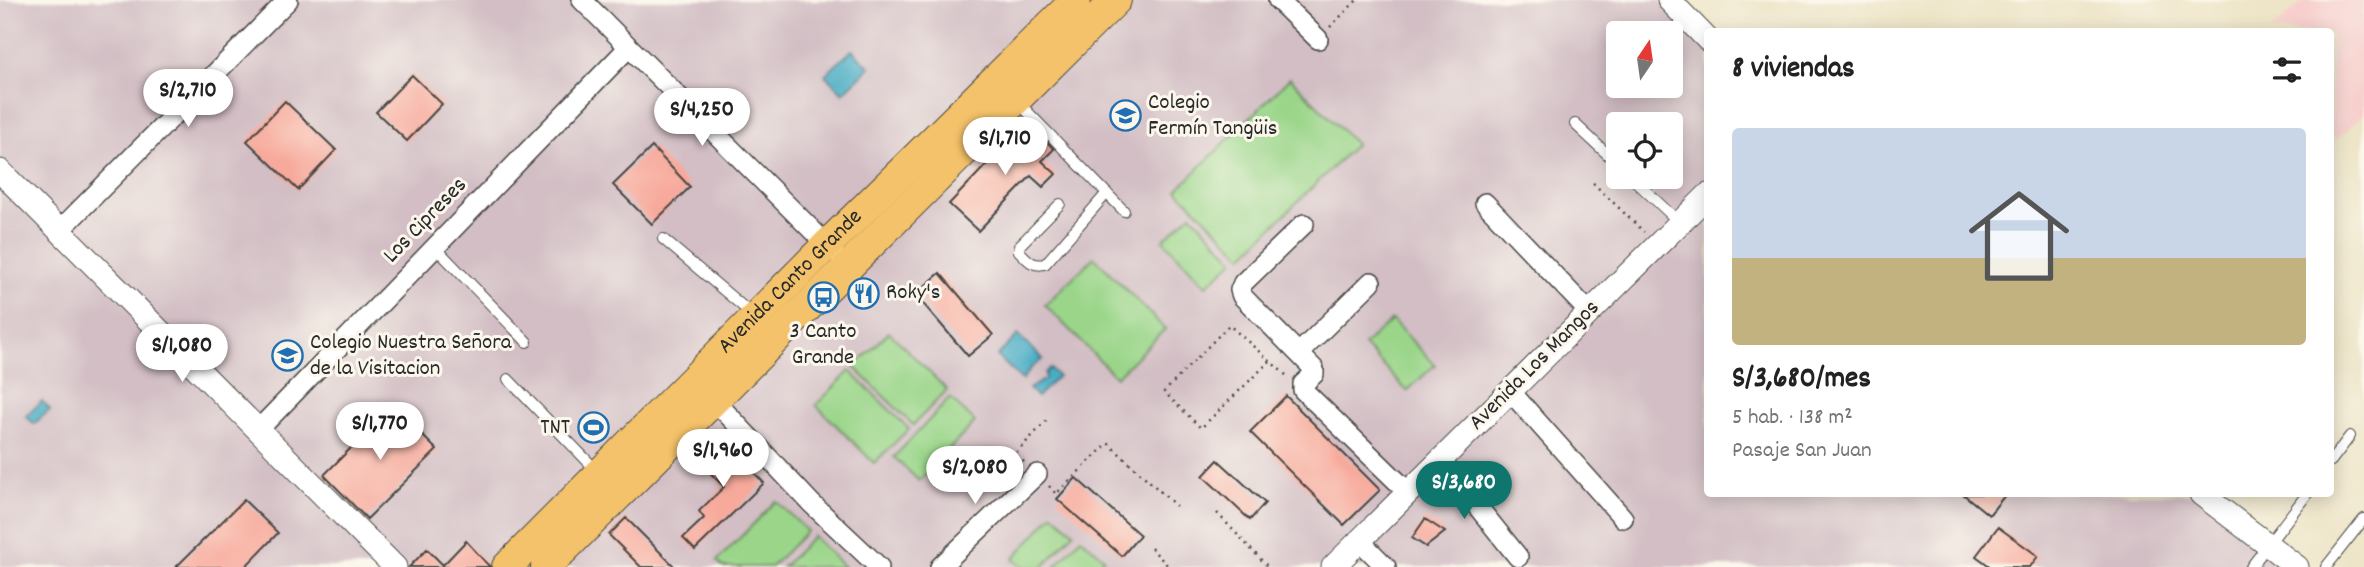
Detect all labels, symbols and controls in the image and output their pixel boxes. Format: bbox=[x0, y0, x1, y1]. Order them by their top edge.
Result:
north arrow bbox=[1606, 21, 1684, 98]
map controls bbox=[1606, 21, 1683, 189]
text: 8 viviendas bbox=[1732, 49, 1855, 92]
icon: filters bbox=[2268, 51, 2306, 89]
pin: S/2,710 bbox=[123, 69, 253, 129]
text: S/2,710 bbox=[159, 75, 217, 108]
place label: Colegio Fermín Tangüis bbox=[1148, 87, 1277, 146]
pin: S/4,250 bbox=[637, 88, 767, 148]
text: S/4,250 bbox=[670, 94, 734, 127]
school or university icon: Colegio Fermín Tangüis bbox=[1108, 99, 1142, 133]
button: locate bbox=[1606, 112, 1683, 189]
pin: S/1,710 bbox=[940, 118, 1070, 177]
text: S/1,710 bbox=[979, 123, 1031, 156]
street label: Los Cipreses bbox=[376, 170, 476, 272]
icon: home bbox=[1956, 173, 2082, 299]
street label: Avenida Canto Grande bbox=[711, 202, 870, 362]
restaurant icon: Roky's bbox=[846, 276, 880, 310]
place label: Roky's bbox=[886, 277, 940, 310]
bus stop icon: 3 Canto Grande bbox=[806, 281, 840, 315]
street label: Avenida Los Mangos bbox=[1462, 293, 1608, 439]
place label: 3 Canto Grande bbox=[790, 316, 856, 375]
pin: S/1,080 bbox=[117, 324, 247, 384]
place label: Colegio Nuestra Señora de la Visitacion bbox=[310, 327, 513, 386]
text: S/1,080 bbox=[152, 330, 212, 363]
school or university icon: Colegio Nuestra Señora de la Visitacion bbox=[270, 339, 304, 373]
text: S/3,680/mes bbox=[1732, 359, 1871, 402]
pin: S/1,770 bbox=[315, 402, 445, 462]
text: 5 hab. · 138 m² bbox=[1732, 402, 1853, 435]
text: S/1,770 bbox=[352, 408, 408, 441]
sports icon: TNT bbox=[576, 411, 610, 445]
place label: TNT bbox=[540, 412, 570, 445]
pin: S/1,960 bbox=[658, 430, 788, 489]
text: S/1,960 bbox=[693, 435, 753, 468]
text: Pasaje San Juan bbox=[1732, 435, 1872, 468]
pin: S/2,080 bbox=[910, 447, 1040, 506]
text: S/2,080 bbox=[942, 452, 1008, 485]
pin: S/3,680 bbox=[1399, 462, 1529, 521]
text: S/3,680 bbox=[1432, 467, 1496, 500]

